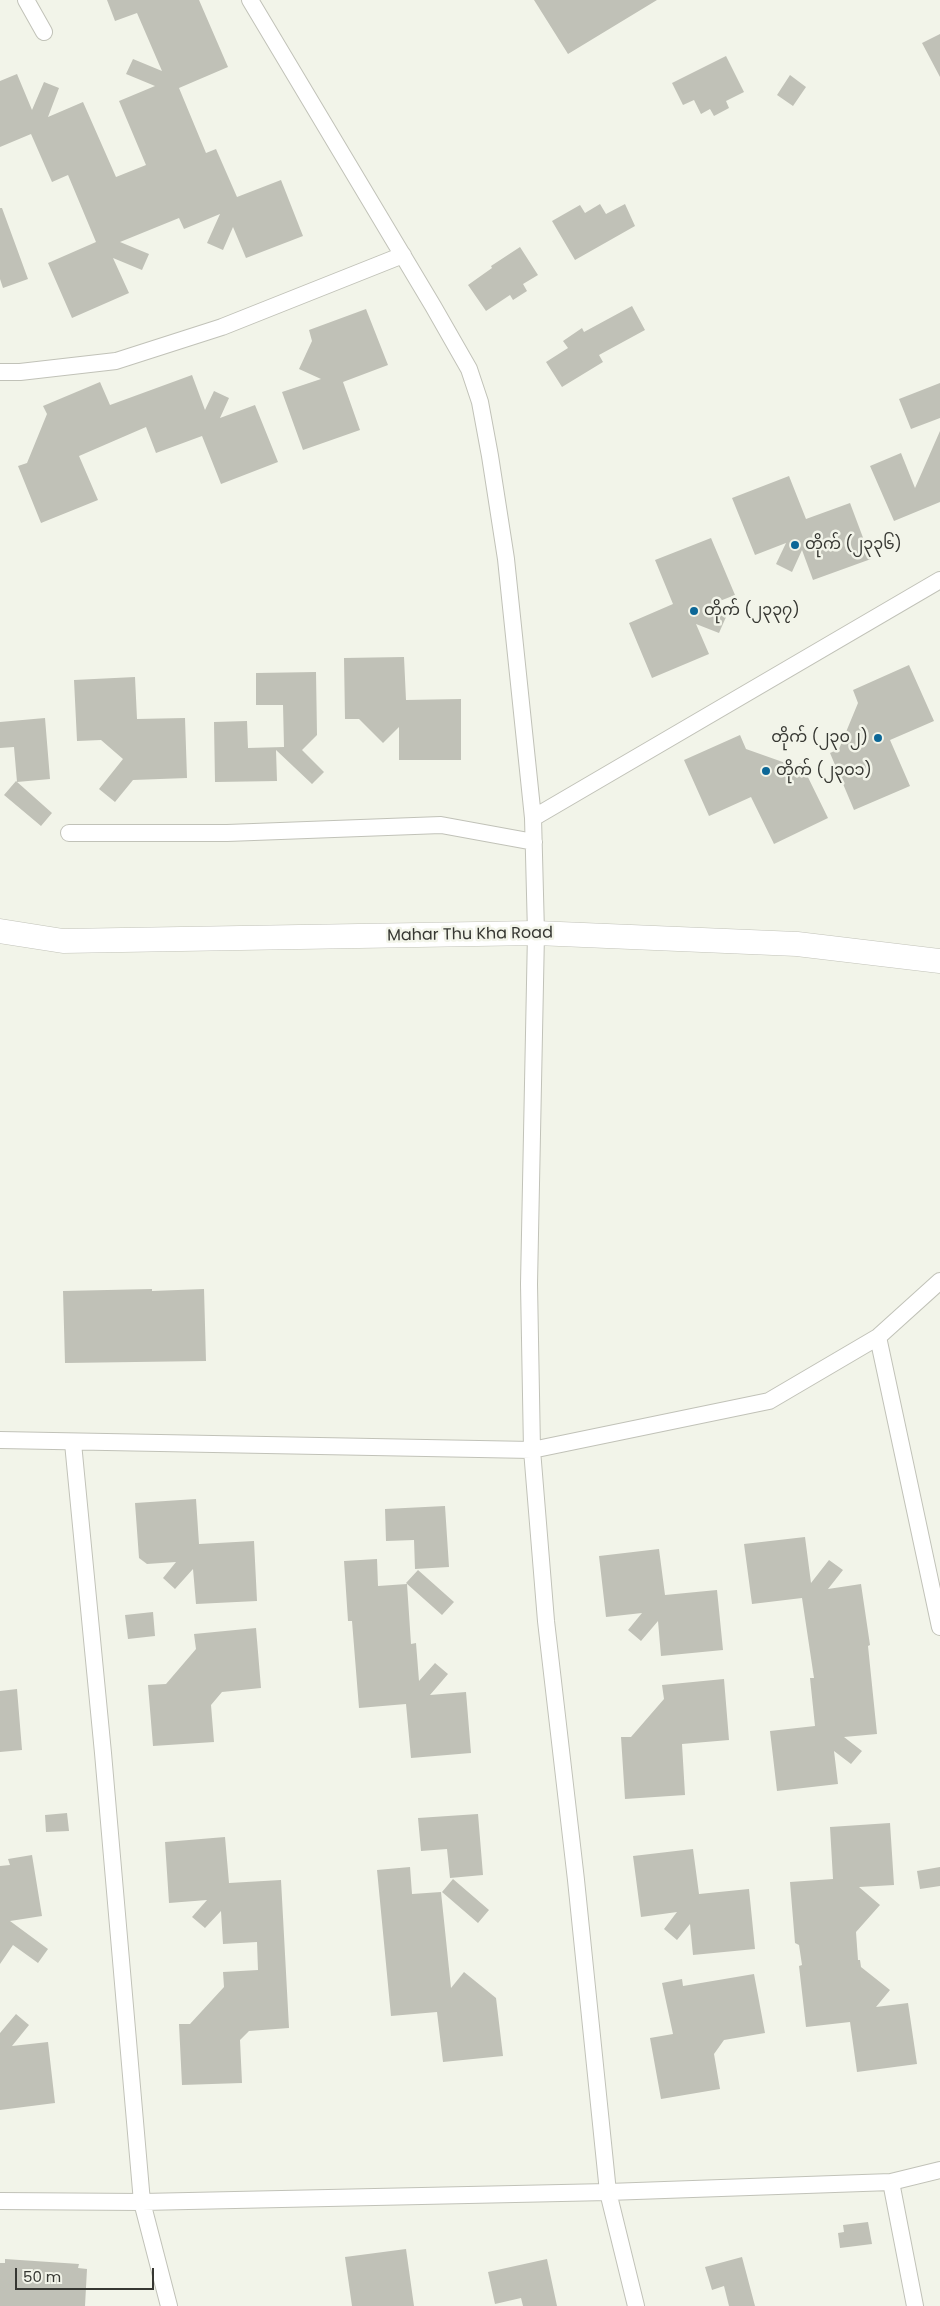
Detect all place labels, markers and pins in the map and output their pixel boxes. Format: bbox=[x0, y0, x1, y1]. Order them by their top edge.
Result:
place label: တိုက် (၂၃၃၆) bbox=[805, 535, 902, 555]
marker: တိုက် (၂၃၃၆) bbox=[789, 539, 801, 551]
place label: တိုက် (၂၃၃၇) bbox=[704, 601, 800, 621]
marker: တိုက် (၂၃၃၇) bbox=[688, 605, 700, 617]
place label: တိုက် (၂၃၀၂) bbox=[771, 728, 868, 748]
marker: တိုက် (၂၃၀၂) bbox=[872, 732, 884, 744]
place label: တိုက် (၂၃၀၁) bbox=[776, 761, 872, 781]
marker: တိုက် (၂၃၀၁) bbox=[760, 765, 772, 777]

